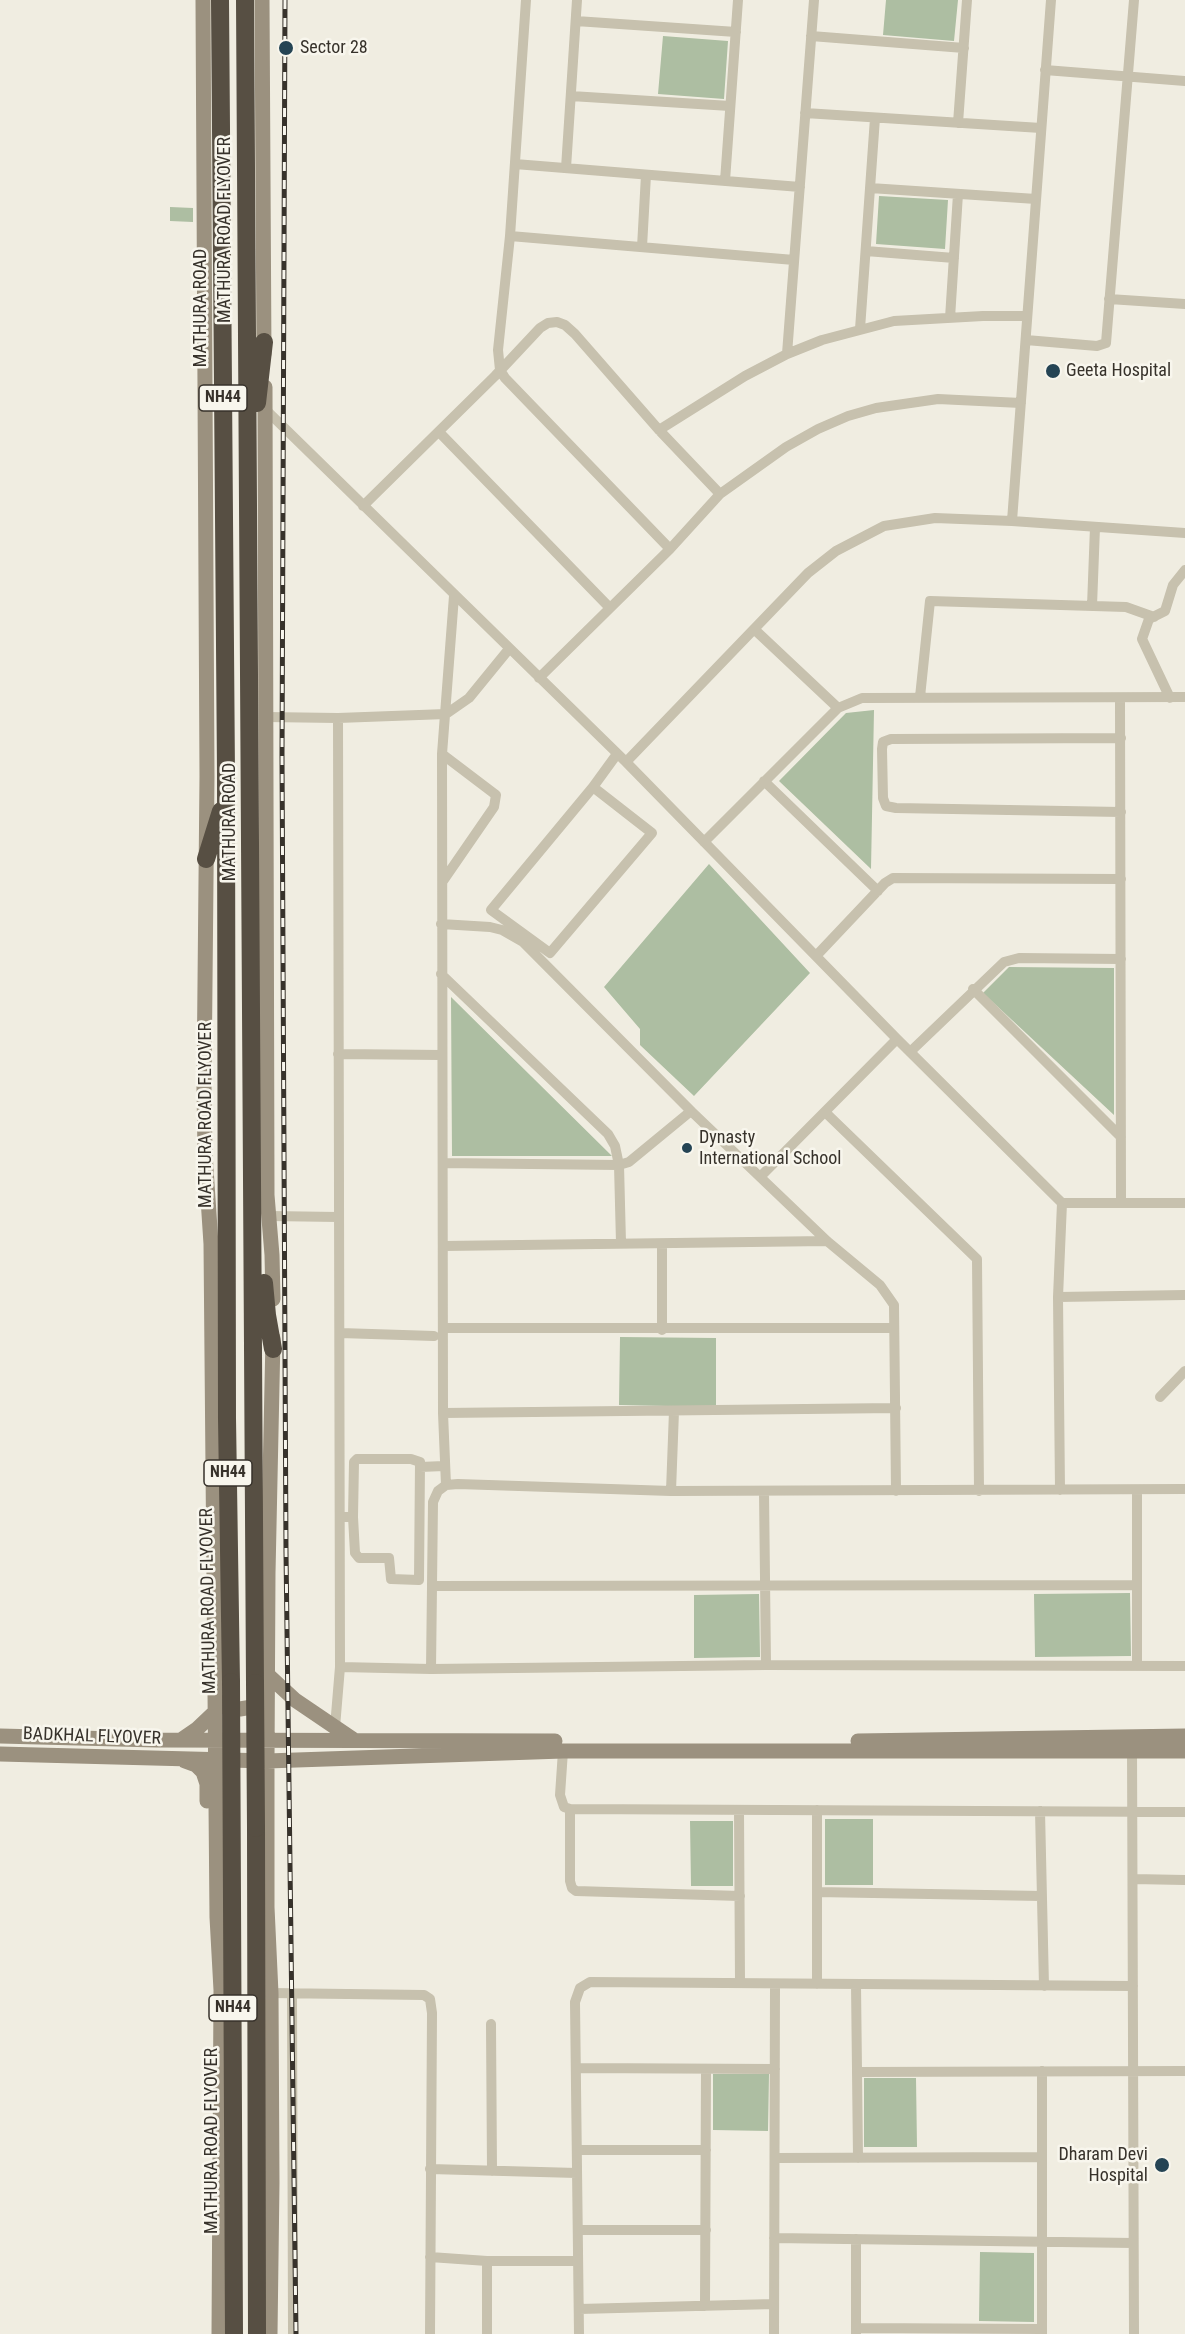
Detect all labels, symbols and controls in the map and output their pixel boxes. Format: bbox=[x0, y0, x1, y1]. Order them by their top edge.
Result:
place label: Sector 28 bbox=[300, 37, 368, 59]
marker: Sector 28 bbox=[277, 39, 295, 57]
street label: MATHURA ROAD FLYOVER bbox=[214, 137, 236, 323]
street label: MATHURA ROAD bbox=[190, 249, 212, 367]
place label: Geeta Hospital bbox=[1066, 360, 1171, 382]
marker: Geeta Hospital bbox=[1044, 362, 1062, 380]
road number: NH44 bbox=[199, 385, 247, 411]
street label: MATHURA ROAD bbox=[219, 763, 241, 881]
street label: MATHURA ROAD FLYOVER bbox=[195, 1022, 217, 1208]
place label: Dynasty International School bbox=[699, 1127, 841, 1170]
marker: Dynasty International School bbox=[680, 1141, 694, 1155]
road number: NH44 bbox=[204, 1460, 252, 1486]
street label: MATHURA ROAD FLYOVER bbox=[197, 1508, 221, 1694]
street label: BADKHAL FLYOVER bbox=[23, 1724, 161, 1750]
road number: NH44 bbox=[209, 1995, 257, 2021]
street label: MATHURA ROAD FLYOVER bbox=[201, 2048, 223, 2234]
place label: Dharam Devi Hospital bbox=[1059, 2144, 1148, 2186]
marker: Dharam Devi Hospital bbox=[1153, 2156, 1171, 2174]

